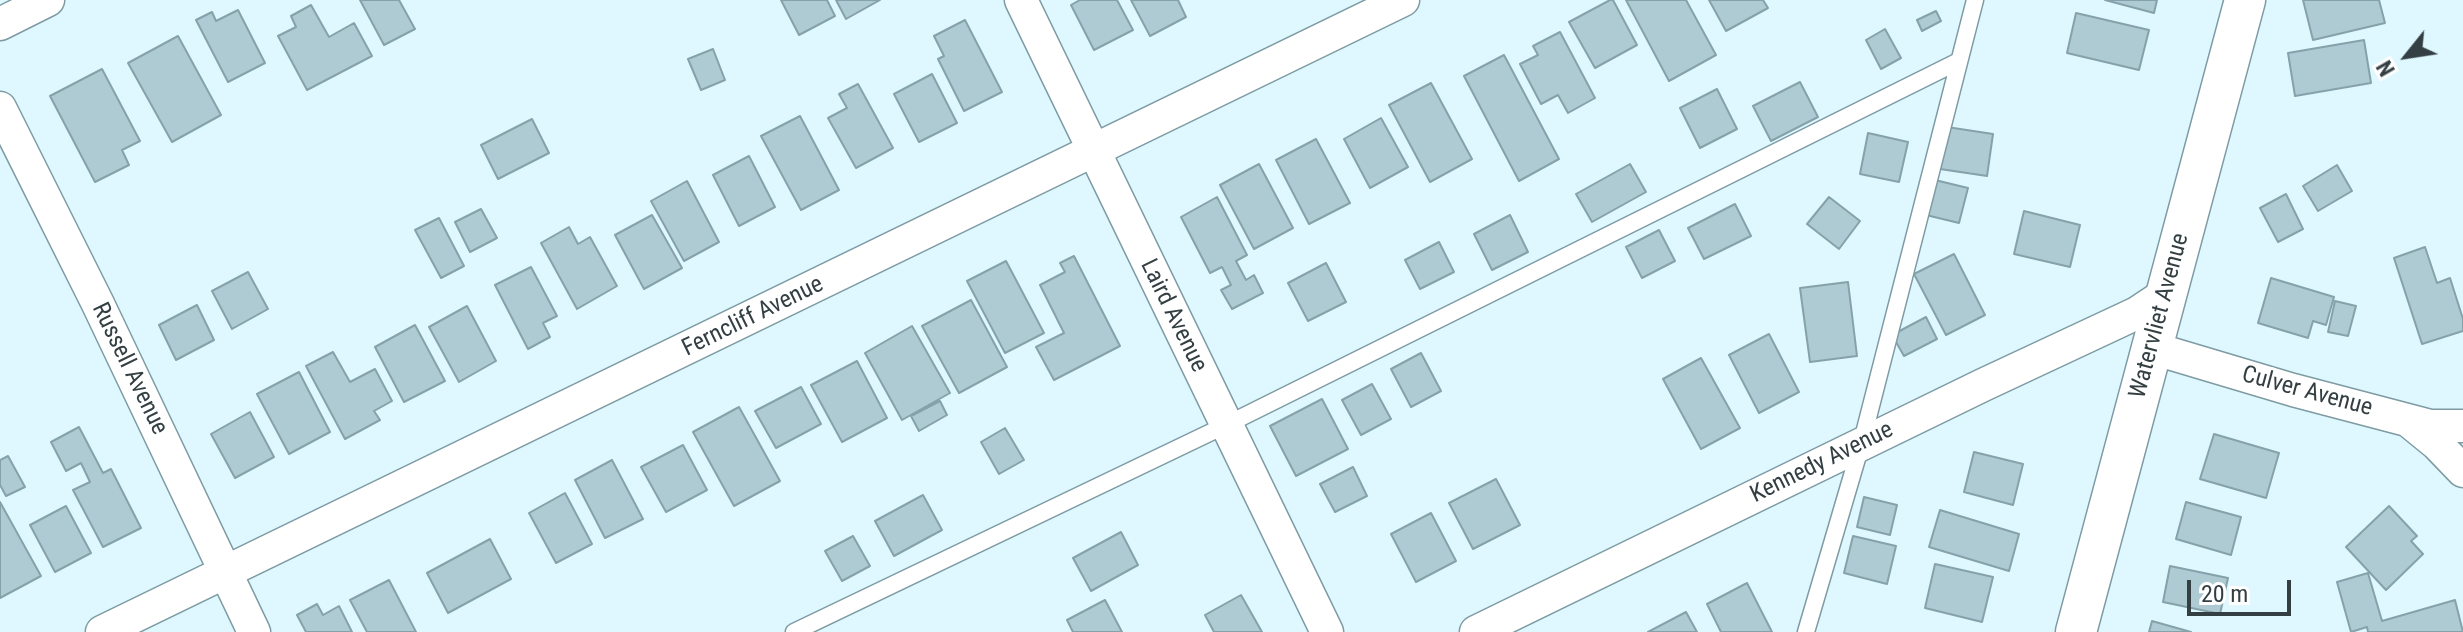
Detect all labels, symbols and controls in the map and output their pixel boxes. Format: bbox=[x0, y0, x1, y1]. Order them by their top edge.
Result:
north arrow bbox=[2367, 16, 2447, 96]
text: N bbox=[2372, 56, 2400, 80]
street label: Watervliet Avenue bbox=[2124, 230, 2196, 402]
street label: Laird Avenue bbox=[1133, 255, 1213, 377]
street label: Ferncliff Avenue bbox=[678, 270, 828, 364]
street label: Russell Avenue bbox=[85, 298, 173, 440]
street label: Culver Avenue bbox=[2239, 361, 2375, 423]
street label: Kennedy Avenue bbox=[1746, 416, 1898, 510]
scale bar bbox=[2191, 564, 2295, 614]
text: 20 m bbox=[2201, 580, 2248, 608]

